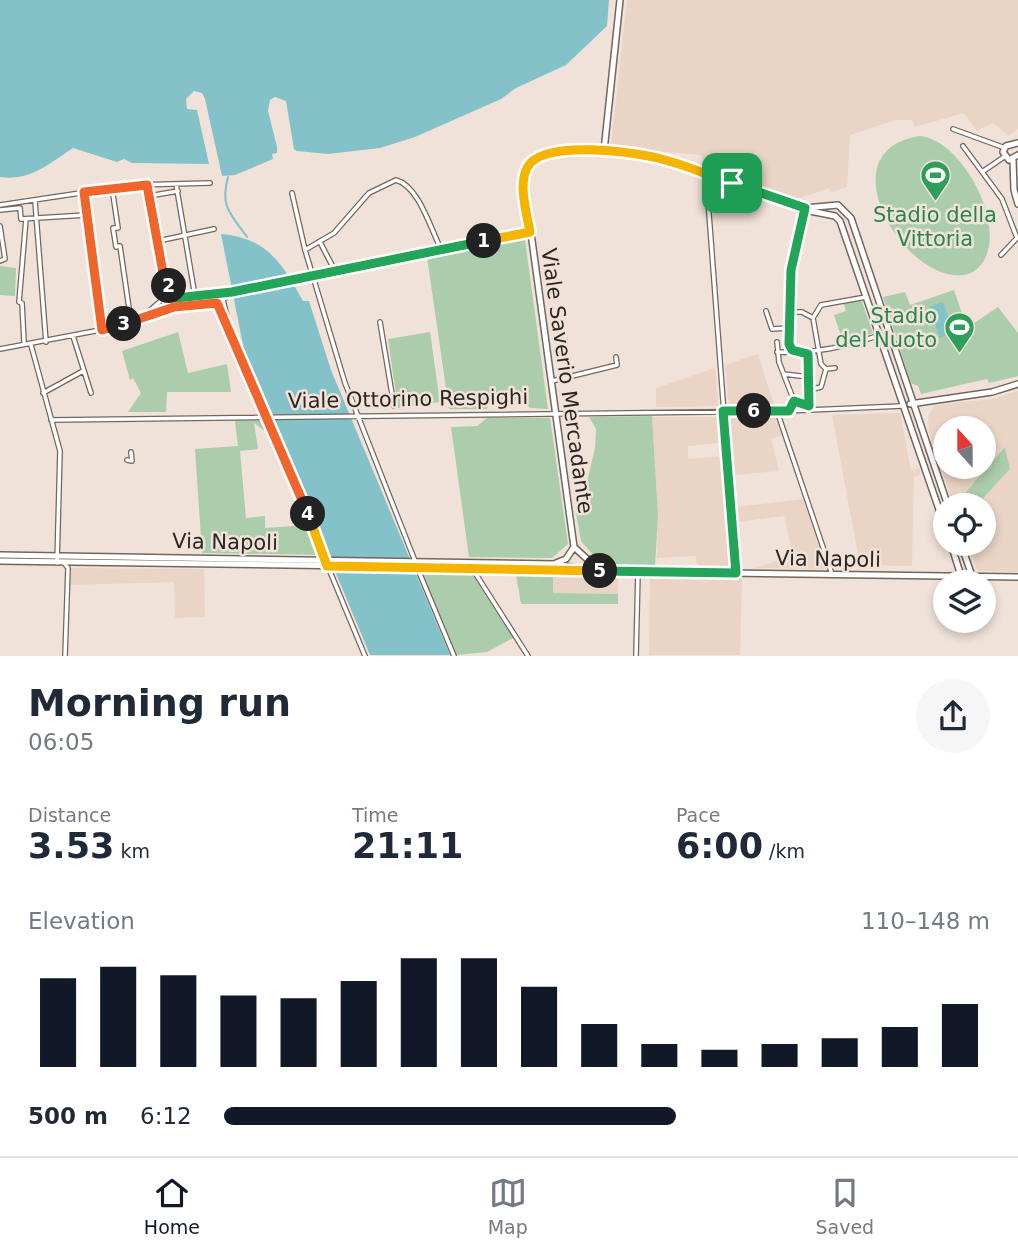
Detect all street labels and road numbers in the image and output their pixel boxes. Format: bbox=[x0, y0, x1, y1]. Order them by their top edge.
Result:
street label: Viale Saverio Mercadante bbox=[536, 247, 598, 515]
street label: Viale Ottorino Respighi bbox=[288, 385, 528, 413]
street label: Via Napoli bbox=[172, 529, 278, 555]
street label: Via Napoli bbox=[775, 546, 881, 572]

